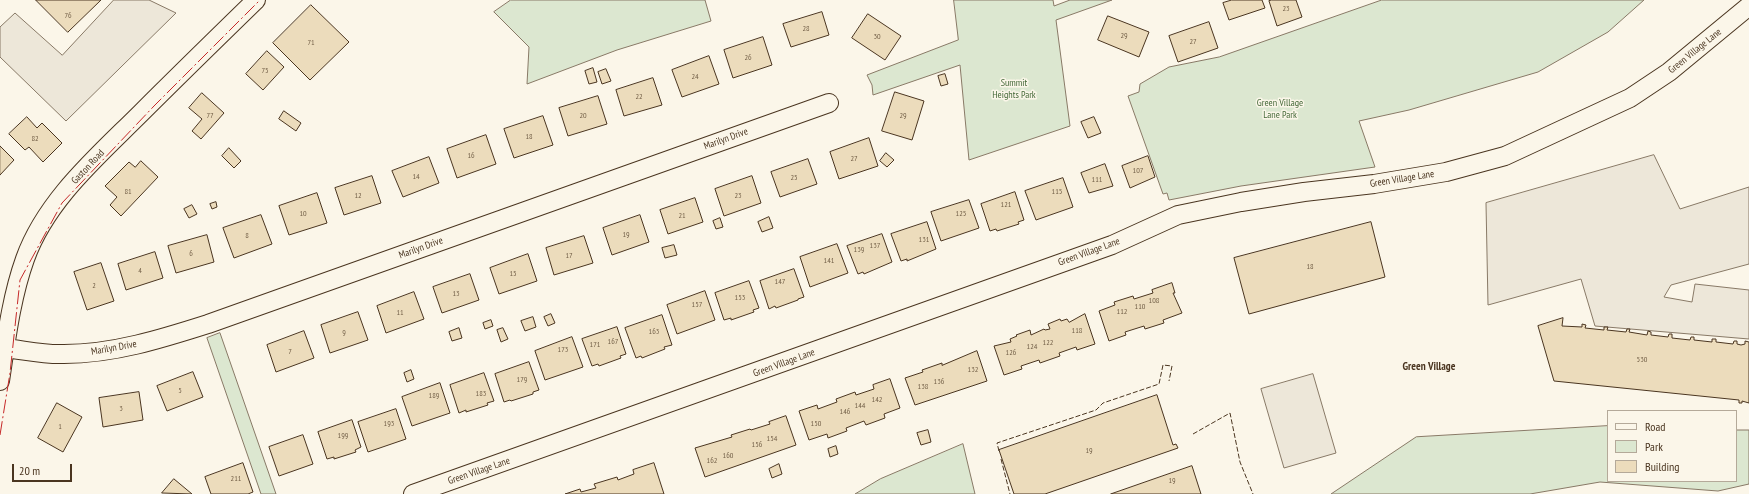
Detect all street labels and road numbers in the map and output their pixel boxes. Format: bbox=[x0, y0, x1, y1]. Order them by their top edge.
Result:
street label: Green Village Lane bbox=[1666, 26, 1724, 76]
street label: Marilyn Drive bbox=[702, 125, 750, 153]
street label: Gaston Road bbox=[69, 147, 107, 187]
street label: Green Village Lane bbox=[1369, 168, 1435, 190]
street label: Marilyn Drive bbox=[397, 234, 445, 262]
street label: Green Village Lane bbox=[1056, 235, 1122, 269]
street label: Marilyn Drive bbox=[90, 338, 138, 358]
street label: Green Village Lane bbox=[751, 346, 817, 380]
street label: Green Village Lane bbox=[446, 455, 512, 487]

